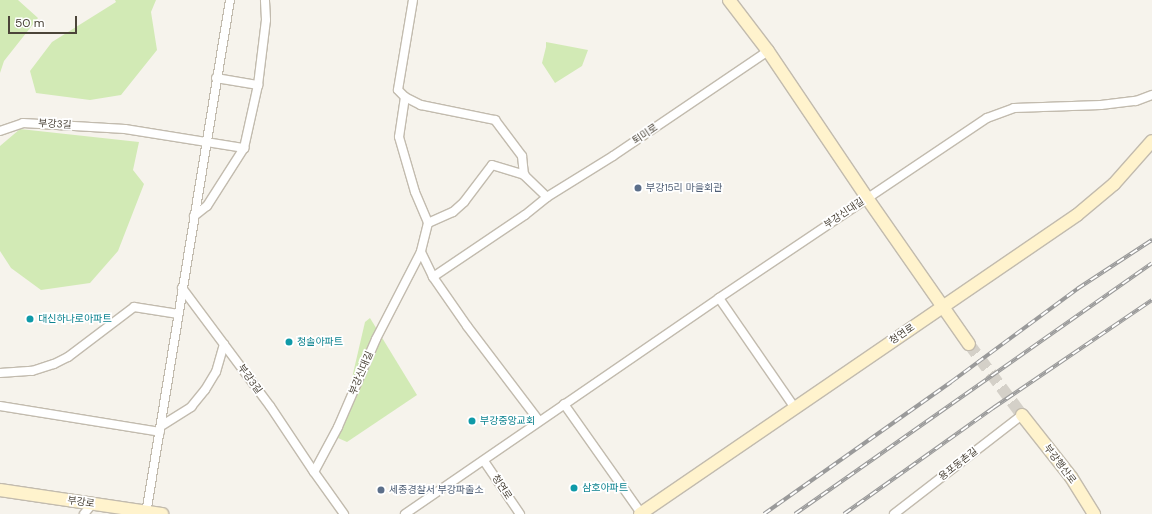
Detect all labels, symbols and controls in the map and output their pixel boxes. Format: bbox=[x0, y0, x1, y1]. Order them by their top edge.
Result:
scale bar bbox=[10, 8, 79, 34]
text: 50 m bbox=[15, 15, 44, 31]
street label: 부강3길 bbox=[38, 117, 72, 131]
street label: 퇴미로 bbox=[630, 121, 660, 147]
place label: 부강15리 마을회관 bbox=[646, 182, 722, 194]
marker: 부강15리 마을회관 bbox=[633, 183, 643, 193]
street label: 부강신대길 bbox=[822, 195, 866, 231]
place label: 대신하나로아파트 bbox=[38, 313, 112, 325]
marker: 대신하나로아파트 bbox=[25, 314, 35, 324]
street label: 청연로 bbox=[887, 321, 917, 347]
place label: 청솔아파트 bbox=[297, 336, 343, 348]
marker: 청솔아파트 bbox=[284, 337, 294, 347]
street label: 부강신대길 bbox=[346, 349, 376, 397]
street label: 부강3길 bbox=[235, 362, 265, 396]
place label: 부강중앙교회 bbox=[480, 415, 535, 427]
marker: 부강중앙교회 bbox=[467, 416, 477, 426]
street label: 부강행산로 bbox=[1041, 442, 1079, 486]
street label: 용포동촌길 bbox=[936, 445, 980, 483]
street label: 청연로 bbox=[489, 472, 515, 502]
place label: 삼호아파트 bbox=[582, 482, 628, 494]
marker: 삼호아파트 bbox=[569, 483, 579, 493]
place label: 세종경찰서 부강파출소 bbox=[389, 484, 484, 496]
marker: 세종경찰서 부강파출소 bbox=[376, 485, 386, 495]
street label: 부강로 bbox=[66, 494, 96, 510]

